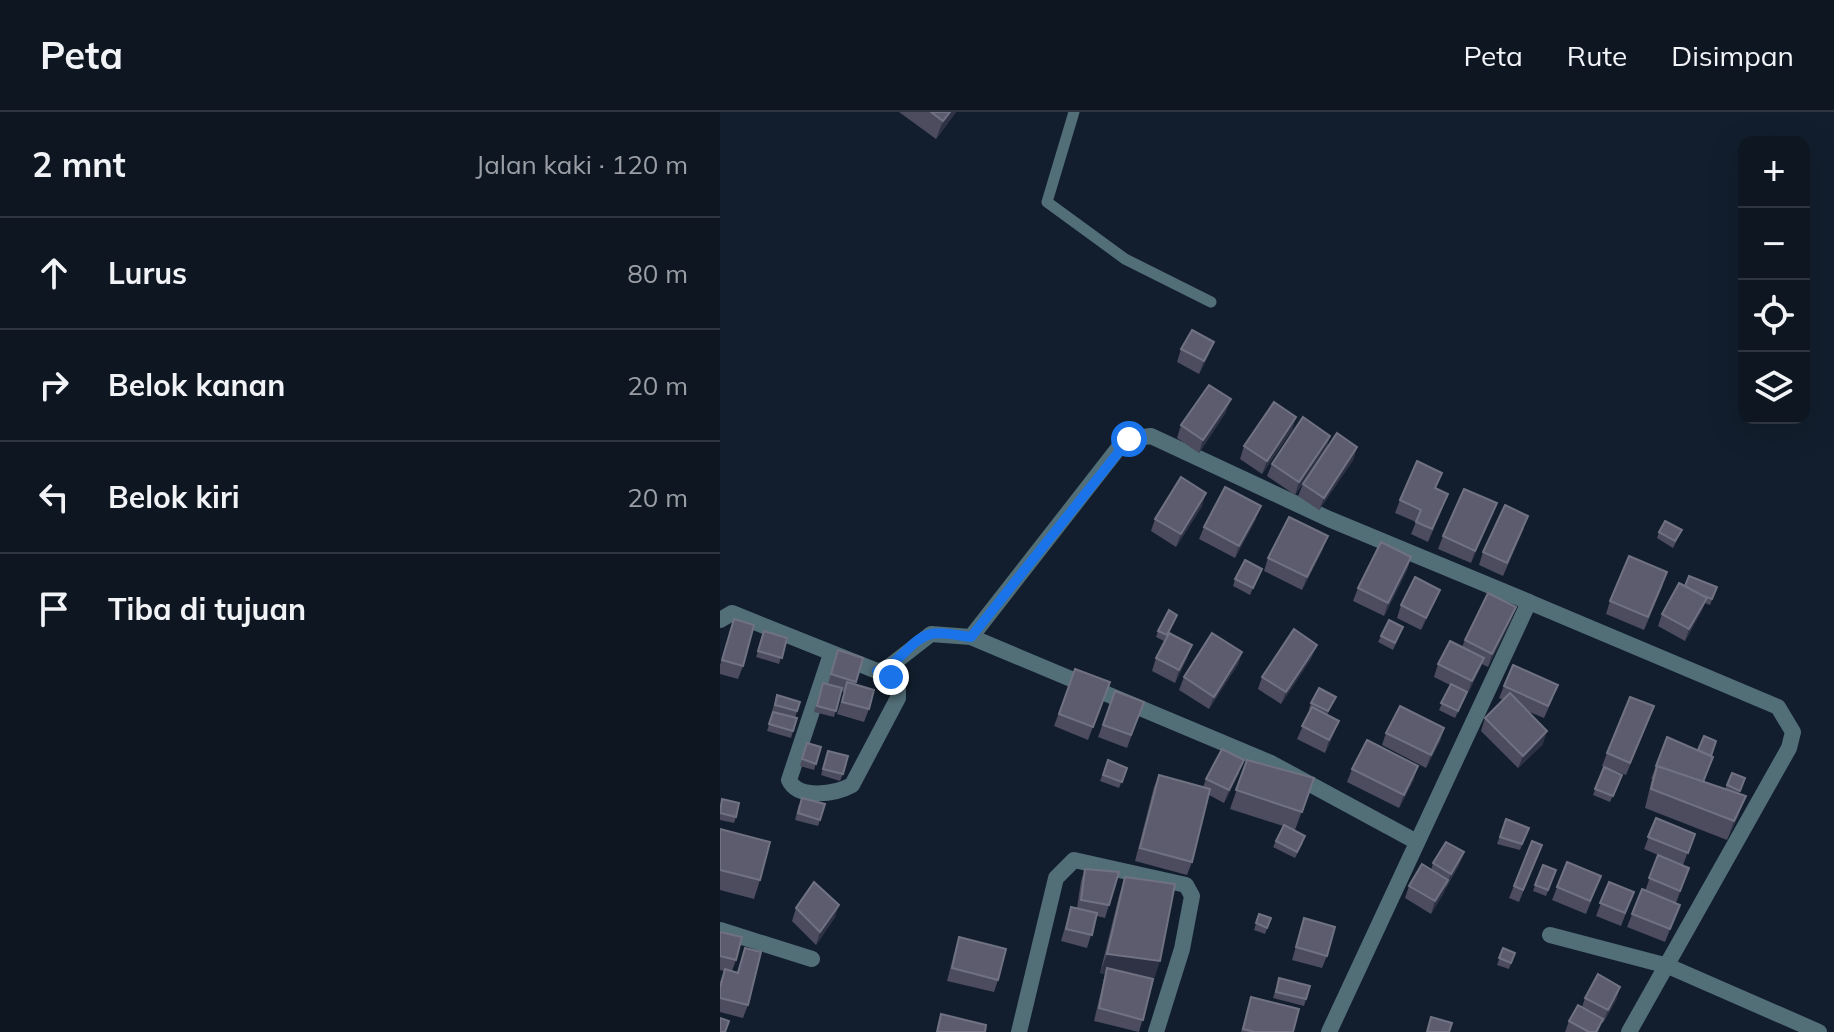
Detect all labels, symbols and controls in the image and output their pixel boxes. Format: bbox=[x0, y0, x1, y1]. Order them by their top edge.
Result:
text: Peta bbox=[40, 31, 123, 79]
text: Peta bbox=[1463, 38, 1523, 73]
text: Rute bbox=[1567, 38, 1627, 73]
text: Disimpan bbox=[1671, 38, 1794, 73]
map controls bbox=[1738, 136, 1810, 424]
button: + bbox=[1738, 136, 1810, 208]
text: 2 mnt bbox=[32, 143, 126, 186]
text: Jalan kaki · 120 m bbox=[476, 148, 688, 181]
button: − bbox=[1738, 208, 1810, 280]
icon: ahead bbox=[32, 251, 76, 295]
text: Lurus bbox=[108, 254, 187, 292]
text: 80 m bbox=[627, 257, 688, 290]
button: locate bbox=[1738, 280, 1810, 352]
button: layers bbox=[1738, 352, 1810, 424]
icon: right bbox=[32, 363, 76, 407]
text: Belok kanan bbox=[108, 366, 285, 404]
text: 20 m bbox=[627, 369, 688, 402]
route start bbox=[1111, 421, 1147, 457]
icon: left bbox=[32, 475, 76, 519]
text: Belok kiri bbox=[108, 478, 240, 516]
text: 20 m bbox=[627, 481, 688, 514]
icon: arrive bbox=[32, 587, 76, 631]
text: Tiba di tujuan bbox=[108, 590, 306, 628]
route end bbox=[873, 659, 909, 695]

